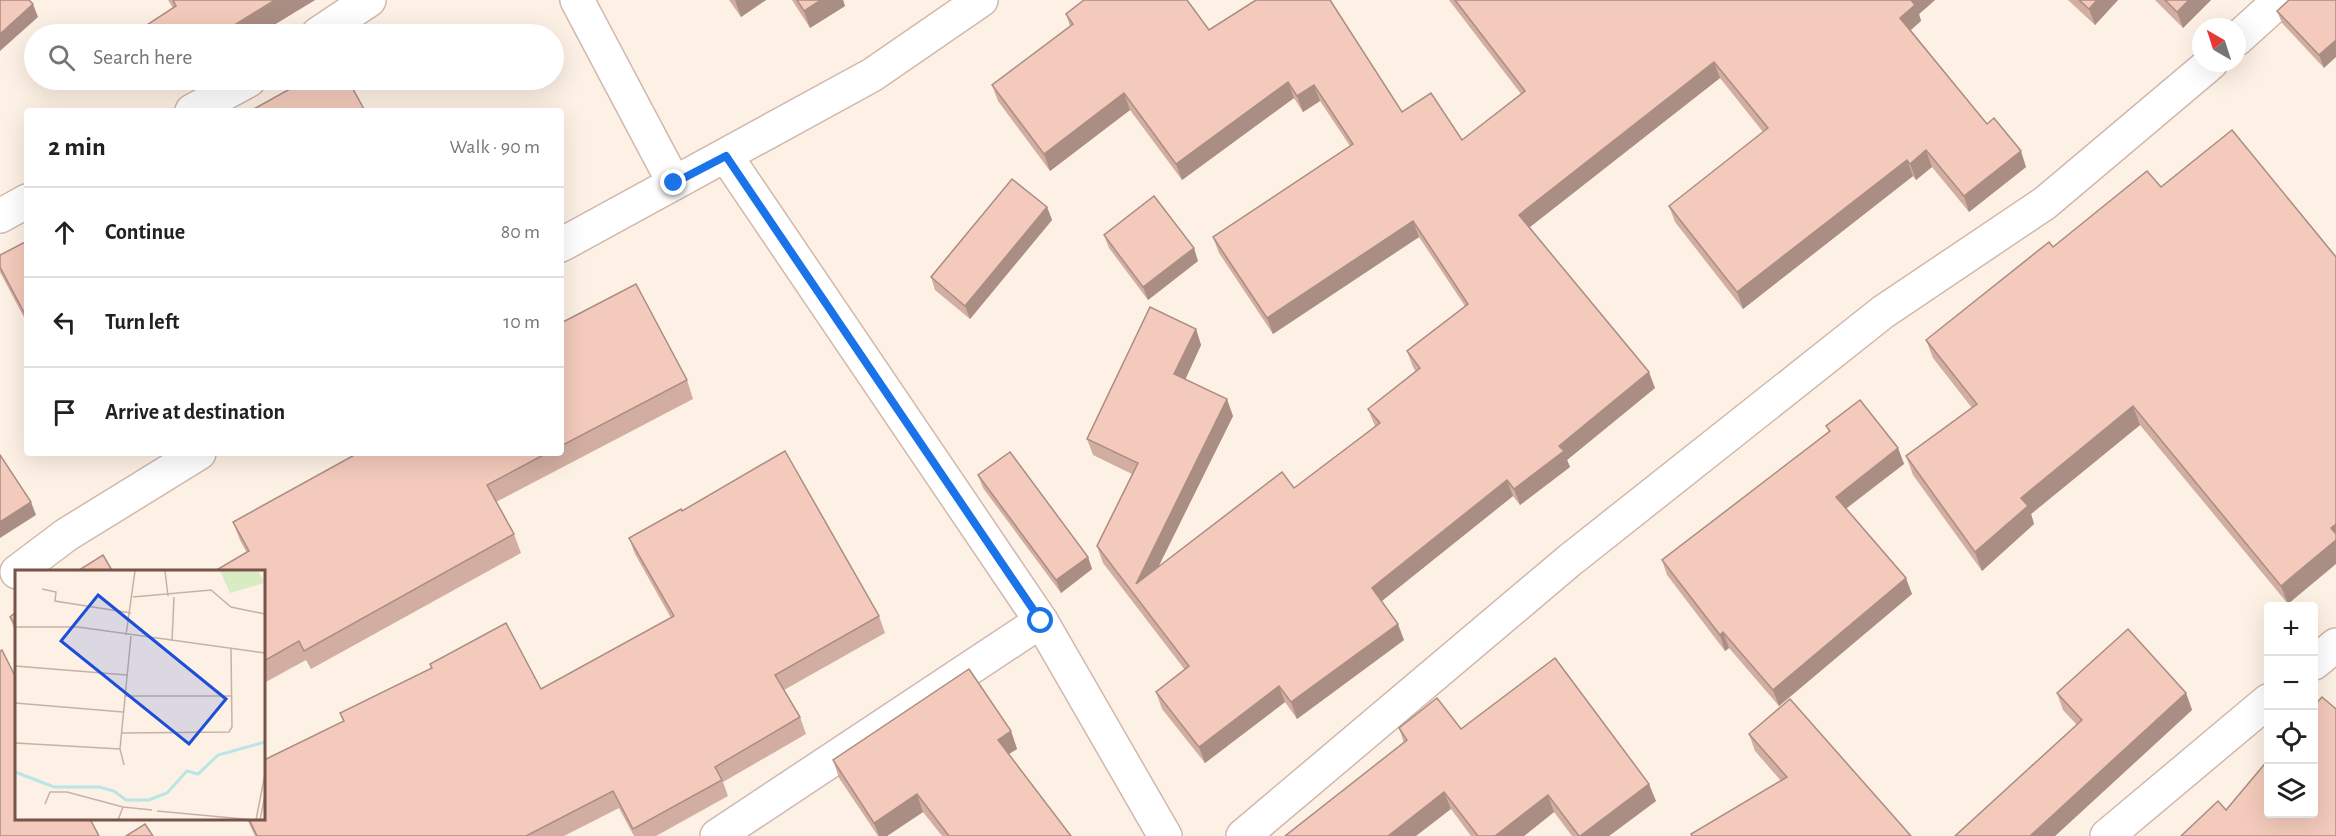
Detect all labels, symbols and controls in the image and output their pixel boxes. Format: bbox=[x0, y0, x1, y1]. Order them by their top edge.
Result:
north arrow bbox=[2192, 18, 2246, 72]
search box bbox=[24, 24, 564, 90]
icon: search bbox=[45, 41, 78, 74]
text: Search here bbox=[93, 46, 192, 68]
text: 2 min bbox=[48, 134, 106, 160]
text: Walk · 90 m bbox=[449, 137, 540, 157]
route end bbox=[660, 169, 686, 195]
icon: ahead bbox=[48, 216, 81, 249]
text: Continue bbox=[105, 221, 185, 243]
text: 80 m bbox=[501, 222, 540, 242]
icon: left bbox=[48, 306, 81, 339]
text: Turn left bbox=[105, 311, 179, 333]
text: 10 m bbox=[503, 312, 540, 332]
icon: arrive bbox=[48, 396, 81, 429]
text: Arrive at destination bbox=[105, 401, 285, 423]
inset map bbox=[15, 570, 266, 821]
map controls bbox=[2264, 602, 2318, 818]
button: + bbox=[2264, 602, 2318, 656]
route start bbox=[1027, 607, 1053, 633]
button: − bbox=[2264, 656, 2318, 710]
button: locate bbox=[2264, 710, 2318, 764]
button: layers bbox=[2264, 764, 2318, 818]

